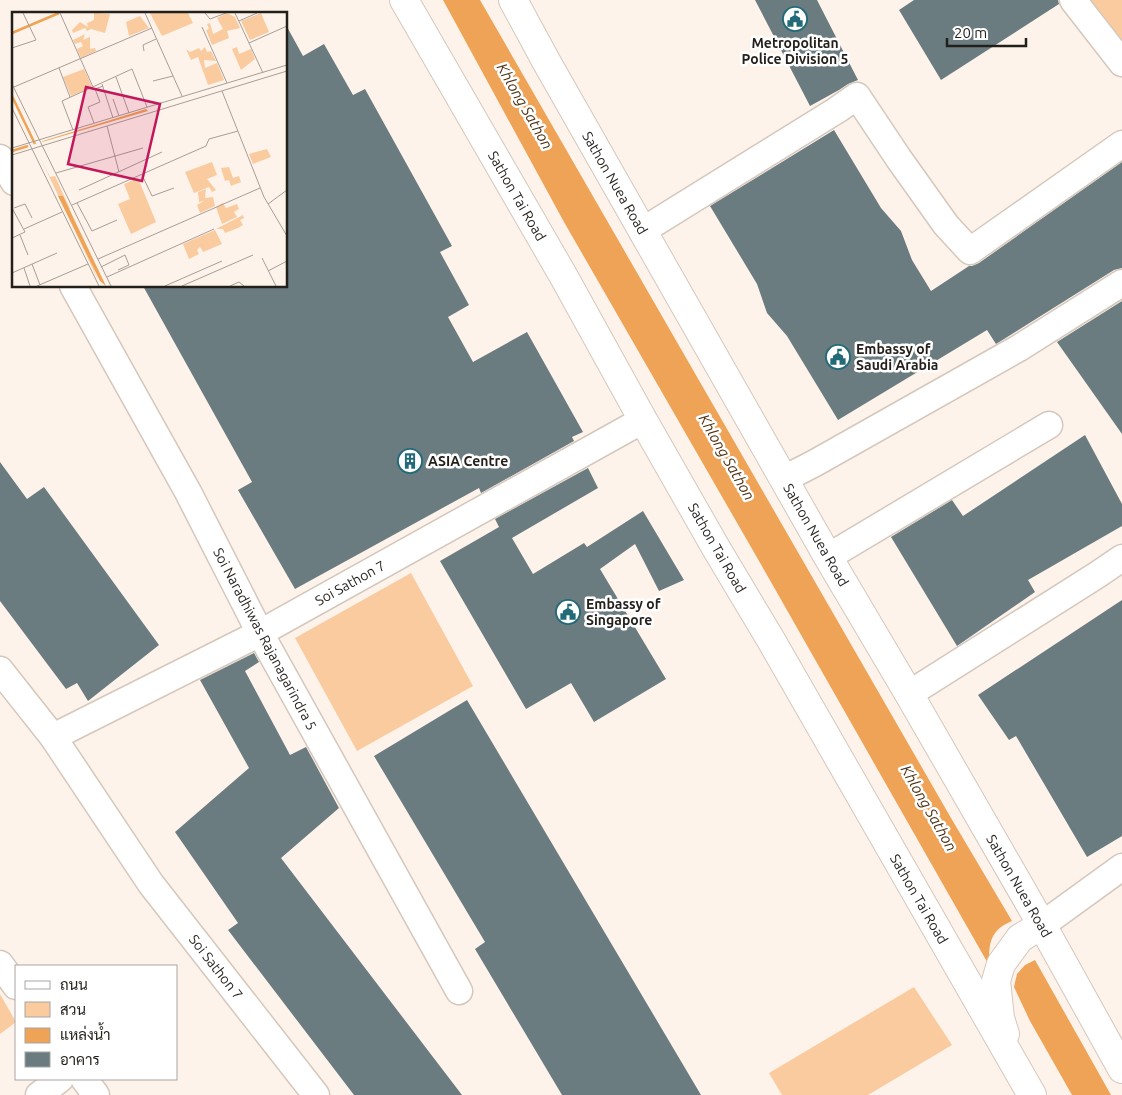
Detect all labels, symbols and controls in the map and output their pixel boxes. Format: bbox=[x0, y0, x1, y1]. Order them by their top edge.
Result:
public building icon: Metropolitan Police Division 5 bbox=[782, 6, 808, 32]
inset map bbox=[12, 12, 288, 288]
scale bar bbox=[947, 15, 1026, 47]
text: 20 m bbox=[954, 24, 987, 41]
place label: Metropolitan Police Division 5 bbox=[742, 35, 849, 67]
water label: Khlong Sathon bbox=[494, 60, 556, 152]
street label: Sathon Nuea Road bbox=[579, 129, 651, 237]
street label: Sathon Tai Road bbox=[485, 148, 549, 244]
place label: Embassy of Saudi Arabia bbox=[856, 341, 938, 373]
public building icon: Embassy of Saudi Arabia bbox=[825, 344, 851, 370]
water label: Khlong Sathon bbox=[696, 411, 758, 503]
building icon: ASIA Centre bbox=[397, 448, 423, 474]
place label: ASIA Centre bbox=[428, 453, 508, 469]
street label: Sathon Nuea Road bbox=[780, 481, 852, 589]
street label: Sathon Tai Road bbox=[685, 500, 749, 596]
street label: Soi Naradhiwas Rajanagarindra 5 bbox=[210, 545, 320, 733]
street label: Soi Sathon 7 bbox=[312, 557, 388, 609]
place label: Embassy of Singapore bbox=[586, 596, 661, 628]
public building icon: Embassy of Singapore bbox=[555, 599, 581, 625]
water label: Khlong Sathon bbox=[898, 762, 960, 854]
street label: Sathon Nuea Road bbox=[983, 832, 1055, 940]
street label: Sathon Tai Road bbox=[887, 851, 951, 947]
street label: Soi Sathon 7 bbox=[186, 932, 246, 1002]
legend bbox=[15, 965, 178, 1080]
text: ถนน bbox=[60, 976, 88, 993]
text: สวน bbox=[60, 1001, 86, 1018]
text: แหล่งน้ำ bbox=[60, 1022, 111, 1043]
text: อาคาร bbox=[60, 1051, 100, 1068]

